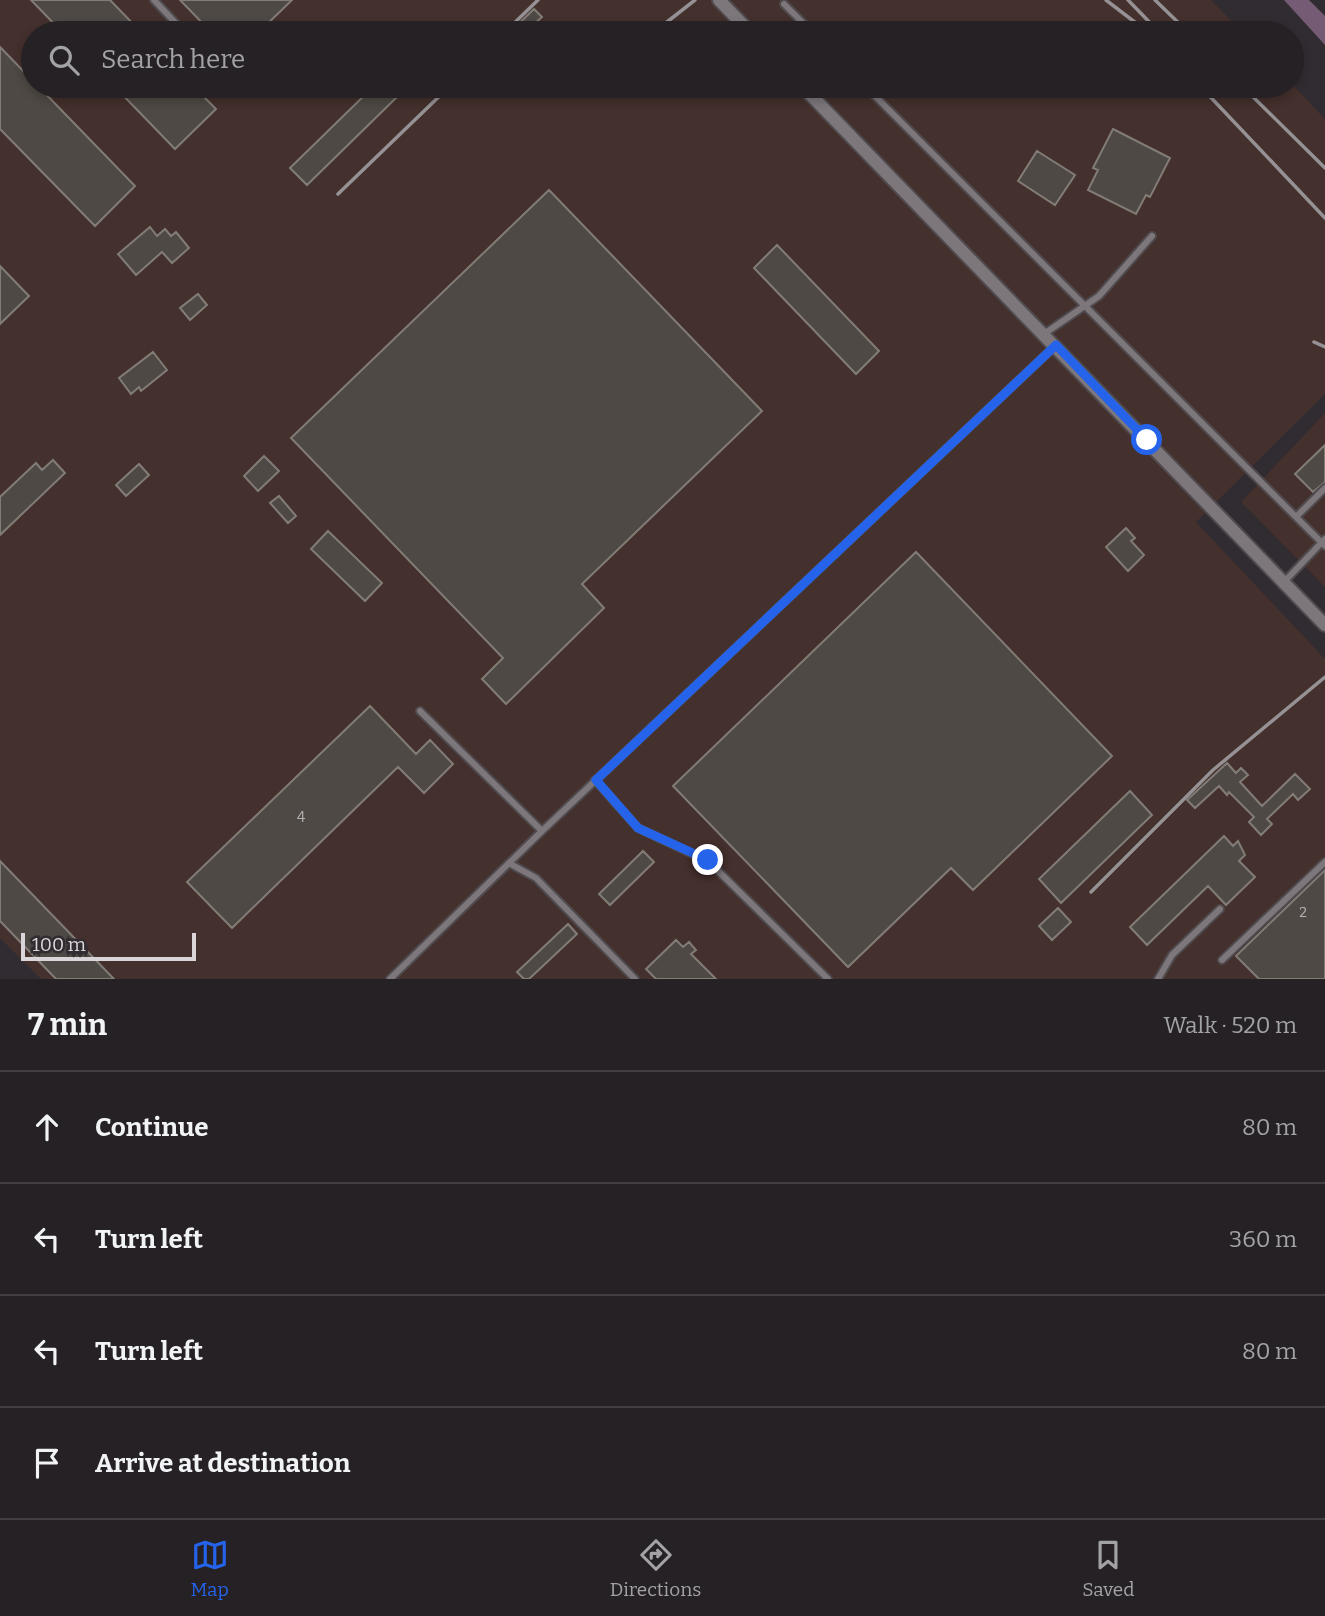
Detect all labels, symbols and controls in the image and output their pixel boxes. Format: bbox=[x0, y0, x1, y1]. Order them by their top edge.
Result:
search box bbox=[21, 21, 1304, 98]
icon: search bbox=[45, 41, 83, 79]
text: Search here bbox=[101, 44, 245, 75]
route start bbox=[1131, 424, 1162, 455]
house number: 4 bbox=[297, 809, 305, 826]
route end bbox=[692, 844, 723, 875]
house number: 2 bbox=[1299, 904, 1307, 921]
scale bar bbox=[21, 930, 196, 962]
text: 100 m bbox=[32, 933, 86, 956]
text: 7 min bbox=[28, 1007, 107, 1043]
text: Walk · 520 m bbox=[1163, 1011, 1297, 1039]
icon: ahead bbox=[28, 1108, 66, 1146]
text: Continue bbox=[95, 1112, 209, 1143]
text: 80 m bbox=[1242, 1113, 1297, 1141]
icon: left bbox=[28, 1220, 66, 1258]
text: Turn left bbox=[95, 1224, 203, 1255]
text: 360 m bbox=[1229, 1225, 1297, 1253]
icon: left bbox=[28, 1332, 66, 1370]
text: Turn left bbox=[95, 1336, 203, 1367]
text: 80 m bbox=[1242, 1337, 1297, 1365]
icon: arrive bbox=[28, 1444, 66, 1482]
text: Arrive at destination bbox=[95, 1448, 350, 1479]
tab: Map bbox=[191, 1536, 229, 1601]
tab: Directions bbox=[610, 1536, 701, 1601]
tab: Saved bbox=[1082, 1536, 1134, 1601]

